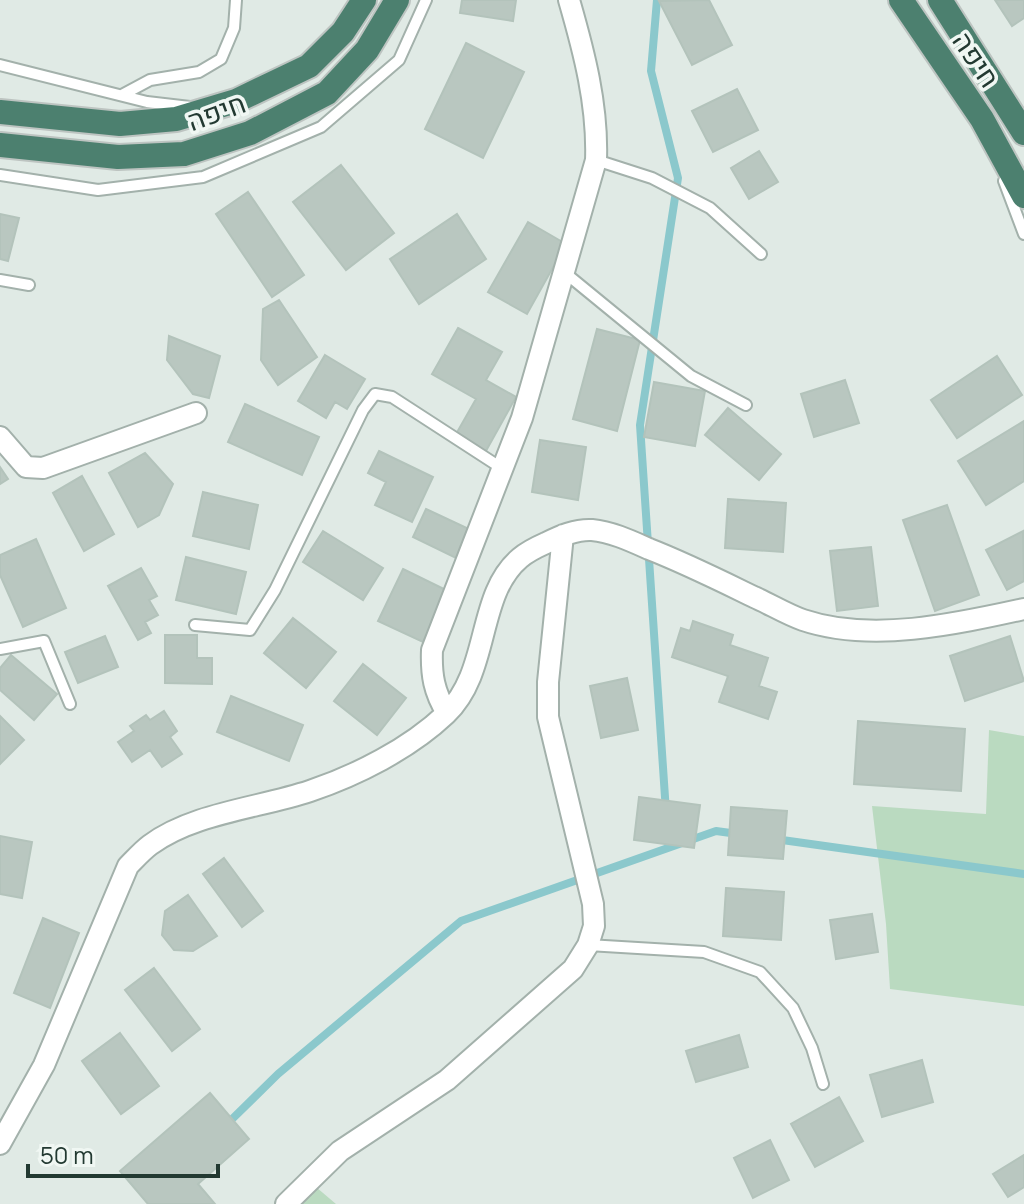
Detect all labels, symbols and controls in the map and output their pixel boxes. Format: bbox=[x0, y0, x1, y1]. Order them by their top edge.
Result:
street label: חיפה bbox=[945, 24, 1009, 94]
street label: חיפה bbox=[182, 83, 250, 139]
scale bar bbox=[28, 1128, 218, 1178]
text: 50 m bbox=[40, 1138, 94, 1171]

